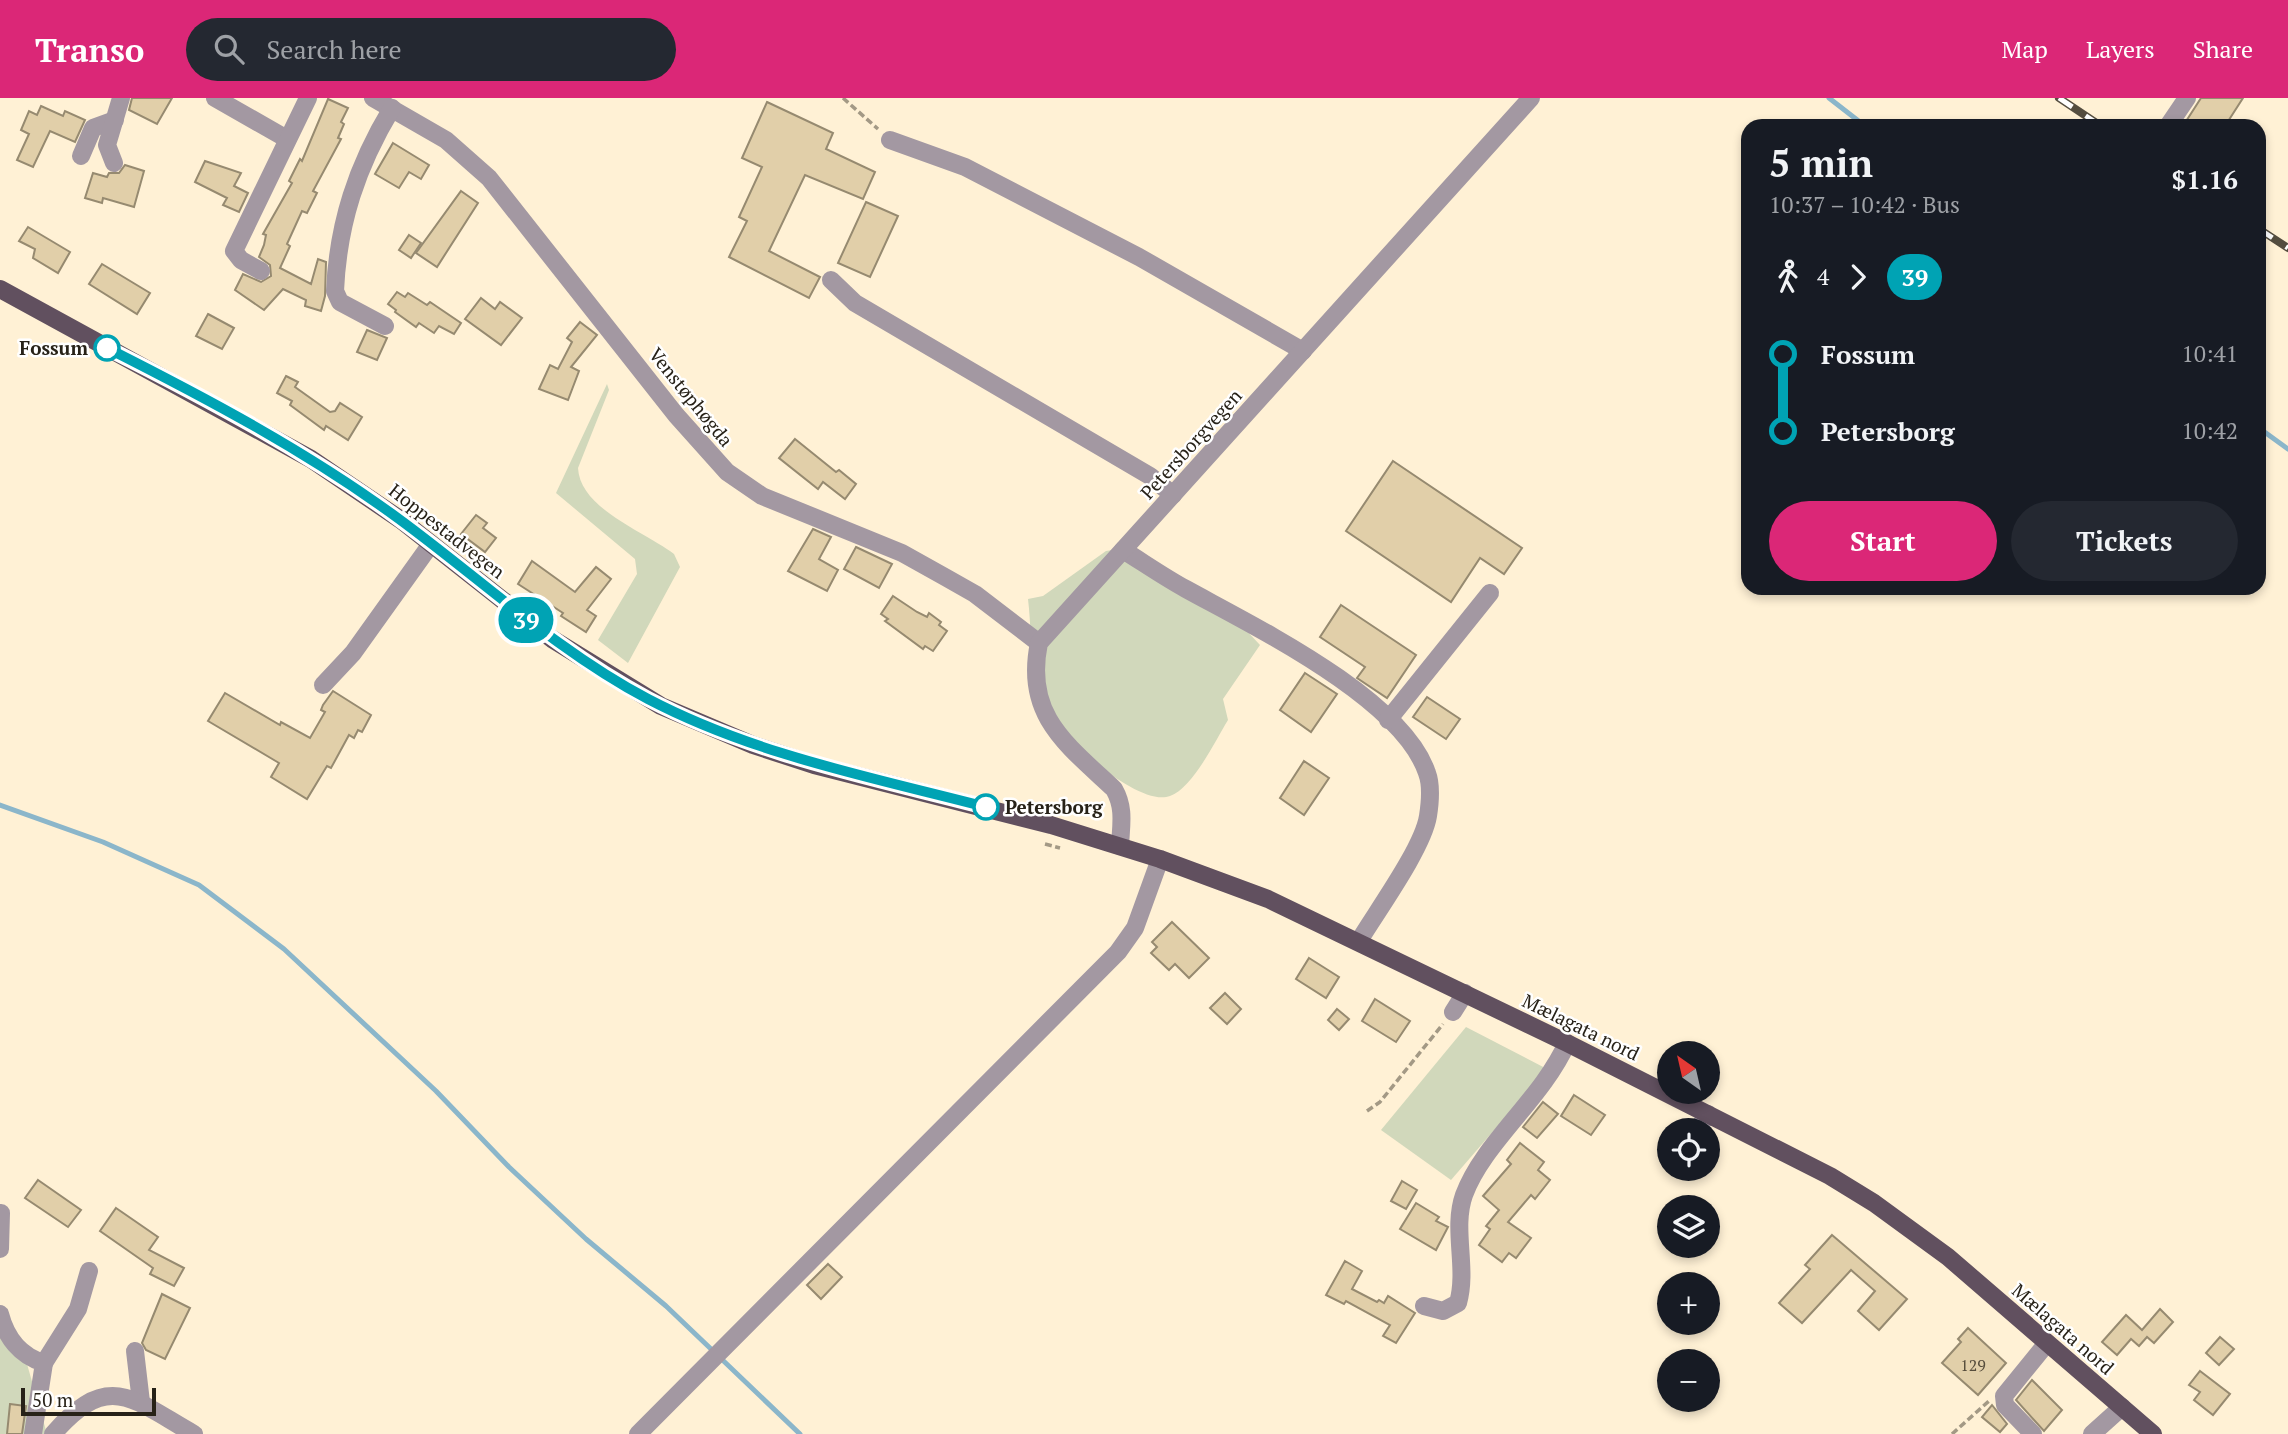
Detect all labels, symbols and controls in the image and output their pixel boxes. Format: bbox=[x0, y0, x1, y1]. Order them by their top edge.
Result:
search box bbox=[186, 18, 676, 81]
text: Transo bbox=[35, 28, 144, 71]
icon: search bbox=[210, 30, 248, 68]
text: Search here bbox=[266, 32, 402, 66]
text: Map bbox=[2001, 33, 2048, 65]
text: Layers bbox=[2086, 33, 2155, 65]
text: Share bbox=[2193, 33, 2253, 65]
text: 5 min bbox=[1769, 138, 1873, 188]
text: $1.16 bbox=[2172, 162, 2238, 196]
text: 10:37 – 10:42 · Bus bbox=[1769, 189, 1960, 220]
icon: walk bbox=[1769, 258, 1807, 296]
icon: forward bbox=[1839, 258, 1877, 296]
text: 4 bbox=[1817, 261, 1829, 292]
text: 39 bbox=[1901, 261, 1928, 293]
place label: Fossum bbox=[19, 335, 88, 360]
marker: Fossum bbox=[94, 335, 120, 361]
text: Fossum bbox=[1821, 337, 1915, 371]
text: 10:41 bbox=[2181, 338, 2238, 369]
street label: Venstøphøgda bbox=[644, 342, 739, 452]
street label: Petersborgvegen bbox=[1134, 383, 1247, 504]
text: Petersborg bbox=[1821, 414, 1955, 448]
text: 10:42 bbox=[2181, 415, 2238, 446]
street label: Hoppestadvegen bbox=[384, 478, 510, 584]
button: Start bbox=[1769, 501, 1997, 581]
button: Tickets bbox=[2011, 501, 2238, 581]
line badge: 39 bbox=[494, 597, 558, 643]
text: 39 bbox=[512, 604, 540, 636]
marker: Petersborg bbox=[973, 794, 999, 820]
place label: Petersborg bbox=[1005, 794, 1104, 819]
street label: Mælagata nord bbox=[1519, 987, 1644, 1066]
north arrow bbox=[1657, 1041, 1720, 1104]
map controls bbox=[1657, 1041, 1720, 1412]
button: locate bbox=[1657, 1118, 1720, 1181]
button: layers bbox=[1657, 1195, 1720, 1258]
button: + bbox=[1657, 1272, 1720, 1335]
street label: Mælagata nord bbox=[2007, 1278, 2120, 1380]
button: − bbox=[1657, 1349, 1720, 1412]
house number: 129 bbox=[1960, 1354, 1986, 1376]
scale bar bbox=[21, 1385, 156, 1417]
text: 50 m bbox=[32, 1387, 73, 1412]

